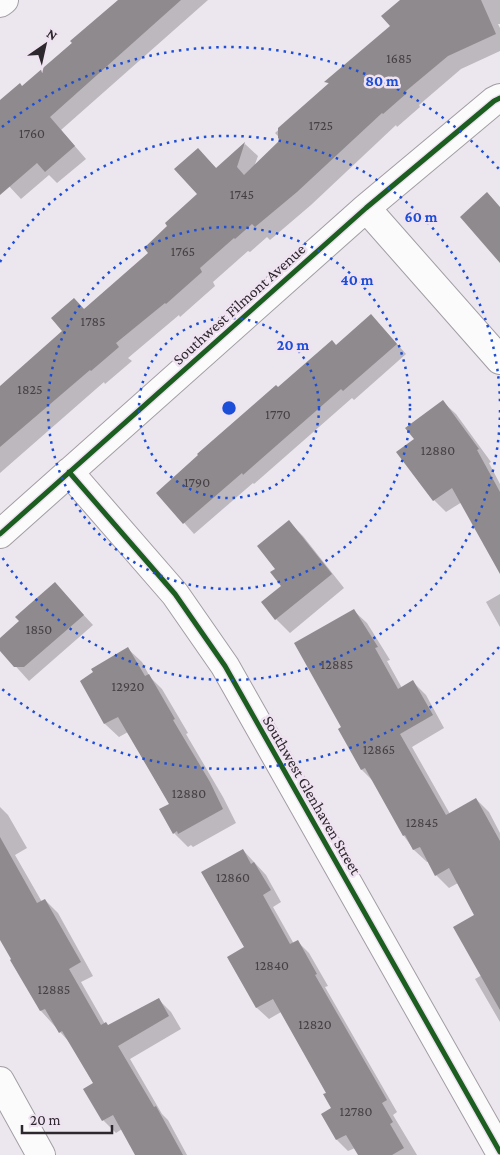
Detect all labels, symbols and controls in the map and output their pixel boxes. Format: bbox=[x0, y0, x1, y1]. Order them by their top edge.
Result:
north arrow bbox=[20, 20, 70, 70]
text: N bbox=[44, 25, 61, 44]
house number: 1685 bbox=[386, 50, 412, 66]
text: 80 m bbox=[365, 73, 399, 89]
house number: 1725 bbox=[309, 117, 333, 133]
house number: 1760 bbox=[19, 125, 45, 141]
house number: 1745 bbox=[230, 186, 254, 202]
text: 60 m bbox=[405, 209, 438, 225]
street label: Southwest Filmont Avenue bbox=[169, 240, 309, 368]
house number: 1765 bbox=[171, 243, 195, 259]
text: 40 m bbox=[341, 272, 374, 288]
house number: 1785 bbox=[81, 313, 105, 329]
text: 20 m bbox=[277, 337, 309, 353]
house number: 1825 bbox=[17, 381, 43, 397]
centre of rings bbox=[220, 399, 238, 417]
house number: 1770 bbox=[265, 406, 291, 422]
house number: 12880 bbox=[421, 442, 455, 458]
house number: 1790 bbox=[184, 474, 210, 490]
house number: 1850 bbox=[26, 621, 52, 637]
house number: 12885 bbox=[321, 656, 353, 672]
house number: 12920 bbox=[112, 678, 144, 694]
street label: Southwest Glenhaven Street bbox=[260, 713, 365, 878]
house number: 12865 bbox=[363, 741, 395, 757]
house number: 12880 bbox=[172, 785, 206, 801]
house number: 12845 bbox=[406, 814, 438, 830]
house number: 12860 bbox=[216, 869, 250, 885]
house number: 12840 bbox=[255, 957, 289, 973]
house number: 12885 bbox=[38, 981, 70, 997]
house number: 12820 bbox=[298, 1016, 332, 1032]
scale bar bbox=[22, 1102, 112, 1134]
house number: 12780 bbox=[340, 1103, 373, 1119]
text: 20 m bbox=[30, 1112, 61, 1128]

